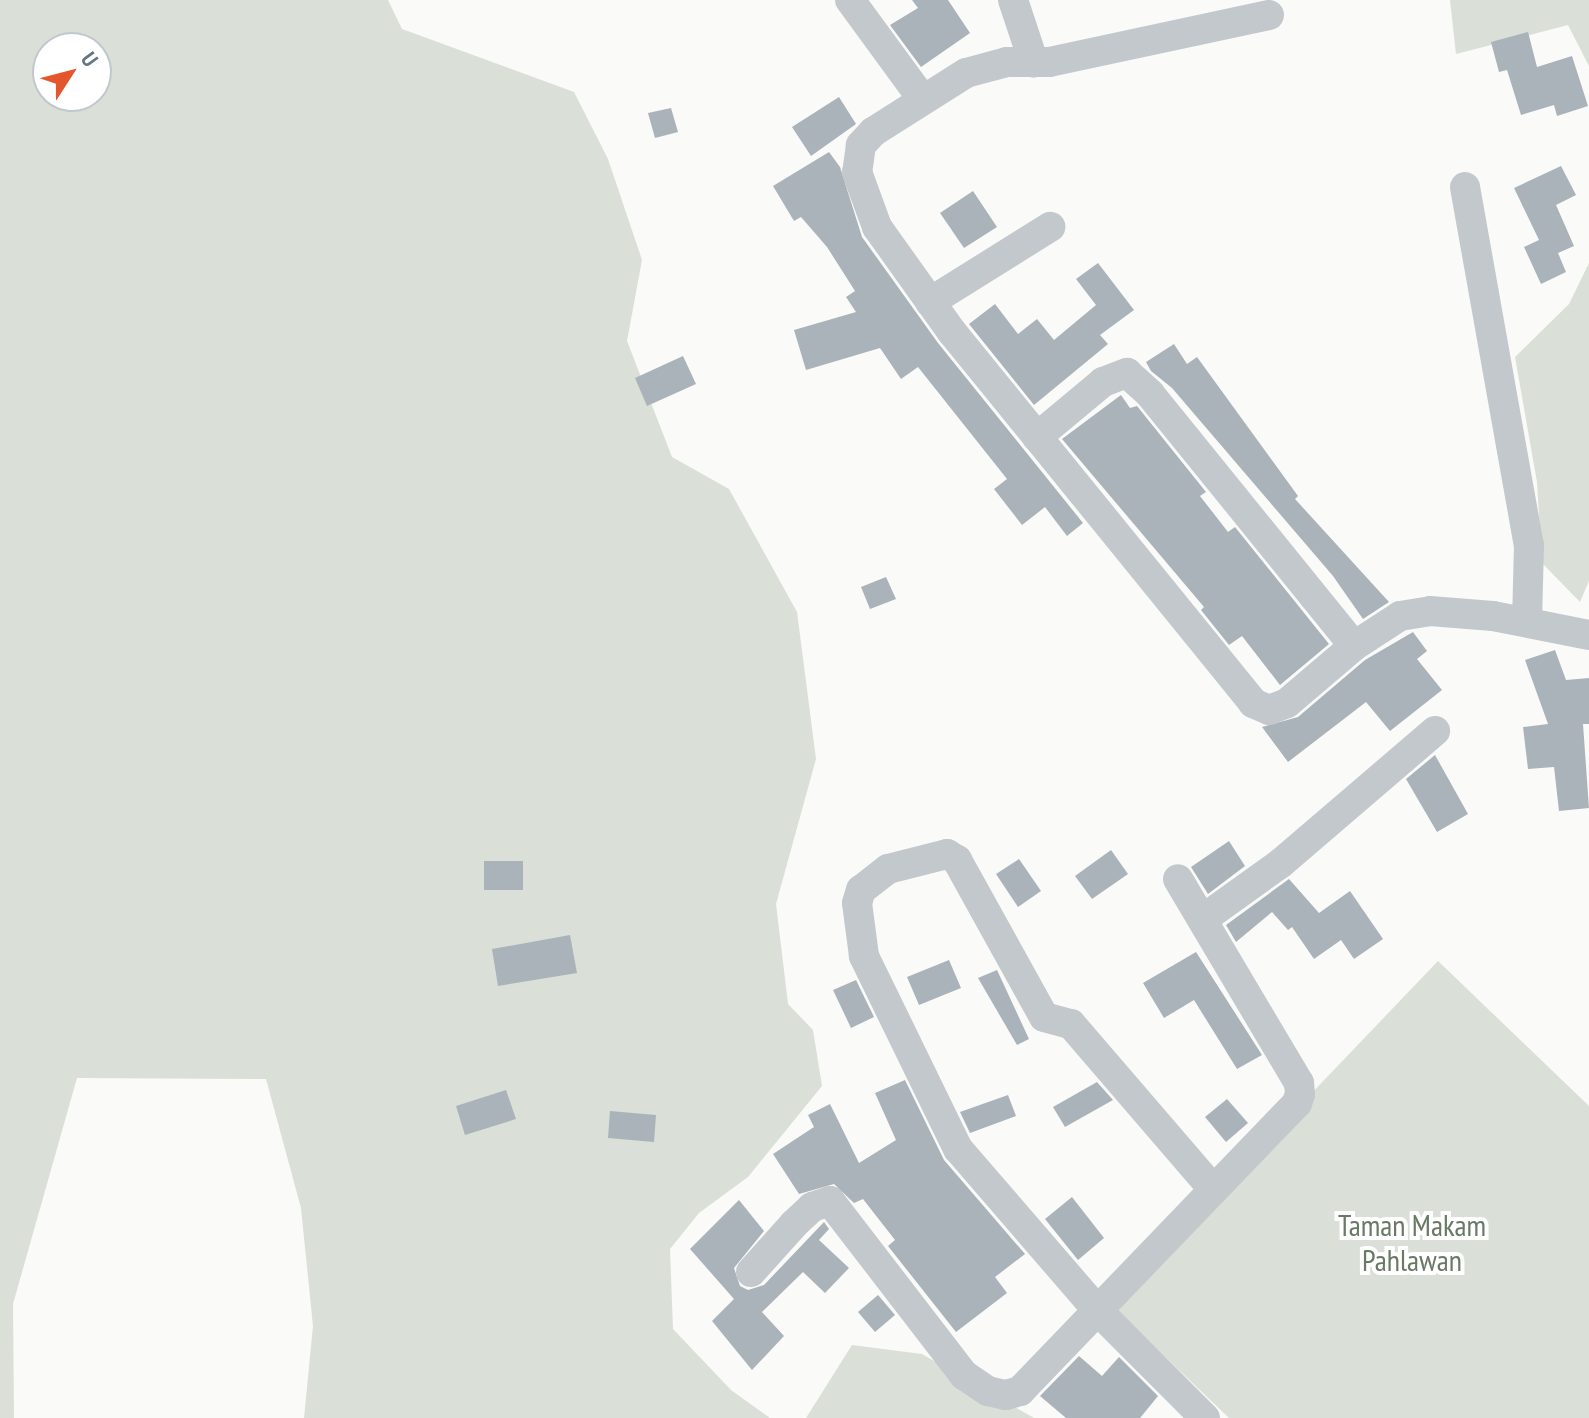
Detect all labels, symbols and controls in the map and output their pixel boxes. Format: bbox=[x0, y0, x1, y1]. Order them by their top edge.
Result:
north arrow bbox=[32, 32, 112, 112]
text: U bbox=[75, 46, 104, 72]
park label: Taman Makam Pahlawan bbox=[1338, 1207, 1486, 1278]

